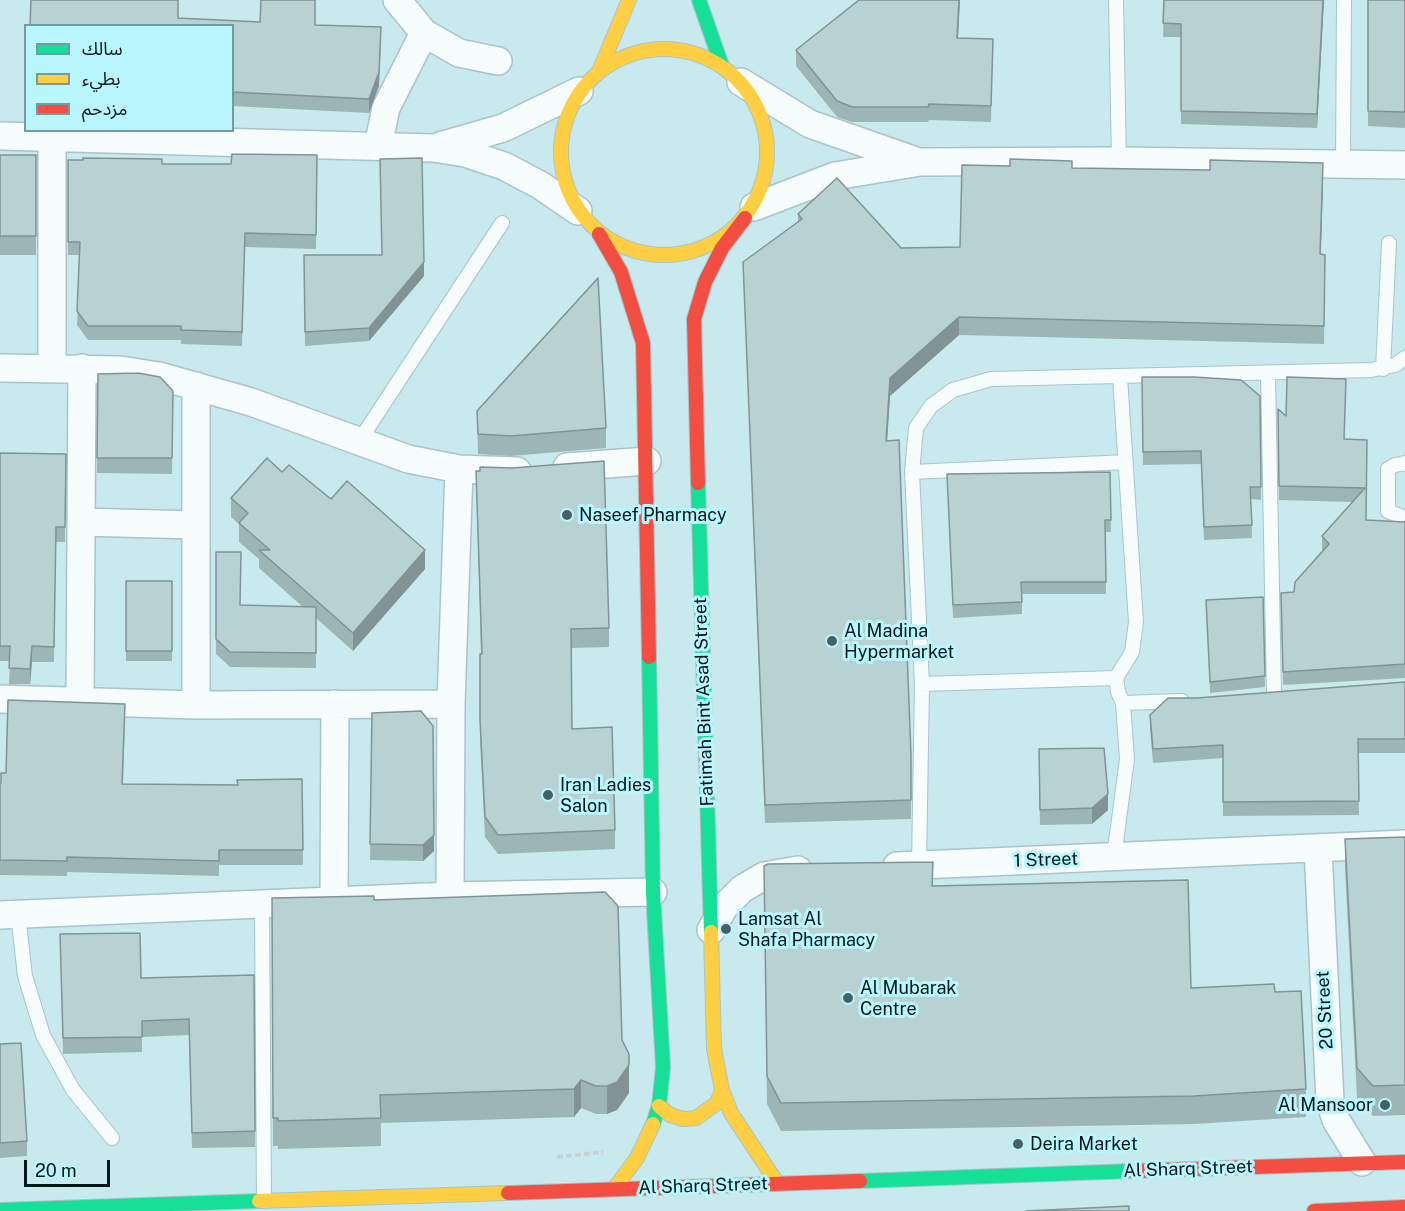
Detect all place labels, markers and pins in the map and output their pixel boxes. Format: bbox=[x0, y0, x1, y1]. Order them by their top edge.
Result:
place label: Naseef Pharmacy bbox=[579, 504, 727, 526]
marker: Naseef Pharmacy bbox=[560, 508, 574, 522]
place label: Al Madina Hypermarket bbox=[844, 620, 954, 662]
marker: Al Madina Hypermarket bbox=[825, 634, 839, 648]
place label: Iran Ladies Salon bbox=[560, 774, 651, 816]
marker: Iran Ladies Salon bbox=[541, 788, 555, 802]
place label: Lamsat Al Shafa Pharmacy bbox=[738, 908, 875, 950]
marker: Lamsat Al Shafa Pharmacy bbox=[719, 922, 733, 936]
place label: Al Mubarak Centre bbox=[860, 977, 956, 1020]
marker: Al Mubarak Centre bbox=[841, 991, 855, 1005]
place label: Al Mansoor bbox=[1278, 1094, 1373, 1116]
marker: Al Mansoor bbox=[1378, 1098, 1392, 1112]
place label: Deira Market bbox=[1030, 1133, 1138, 1155]
marker: Deira Market bbox=[1011, 1137, 1025, 1151]

